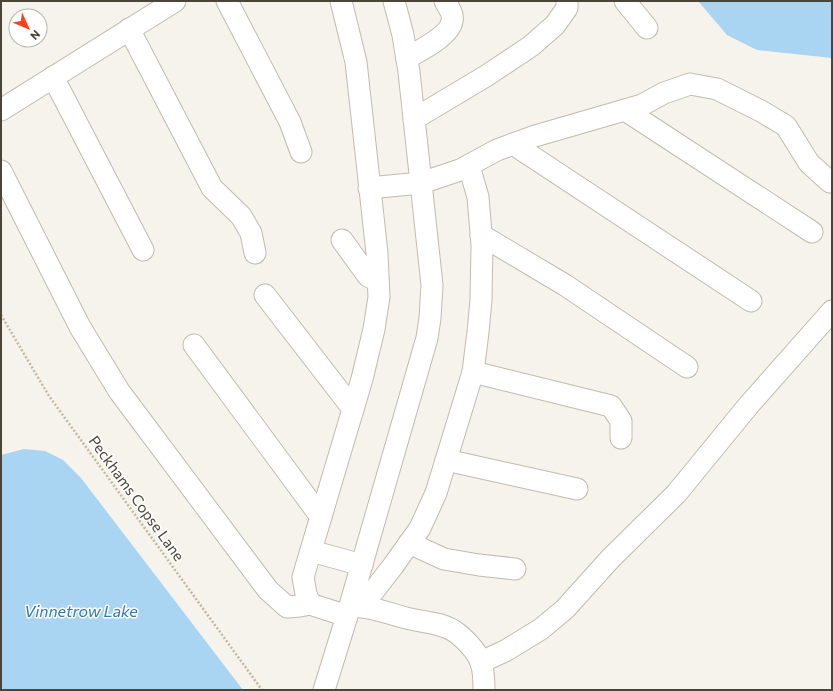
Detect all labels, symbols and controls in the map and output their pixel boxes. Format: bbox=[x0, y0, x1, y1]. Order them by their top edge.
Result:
north arrow bbox=[8, 8, 48, 48]
text: N bbox=[28, 28, 43, 43]
street label: Peckhams Copse Lane bbox=[86, 432, 189, 564]
water label: Vinnetrow Lake bbox=[24, 601, 138, 620]

